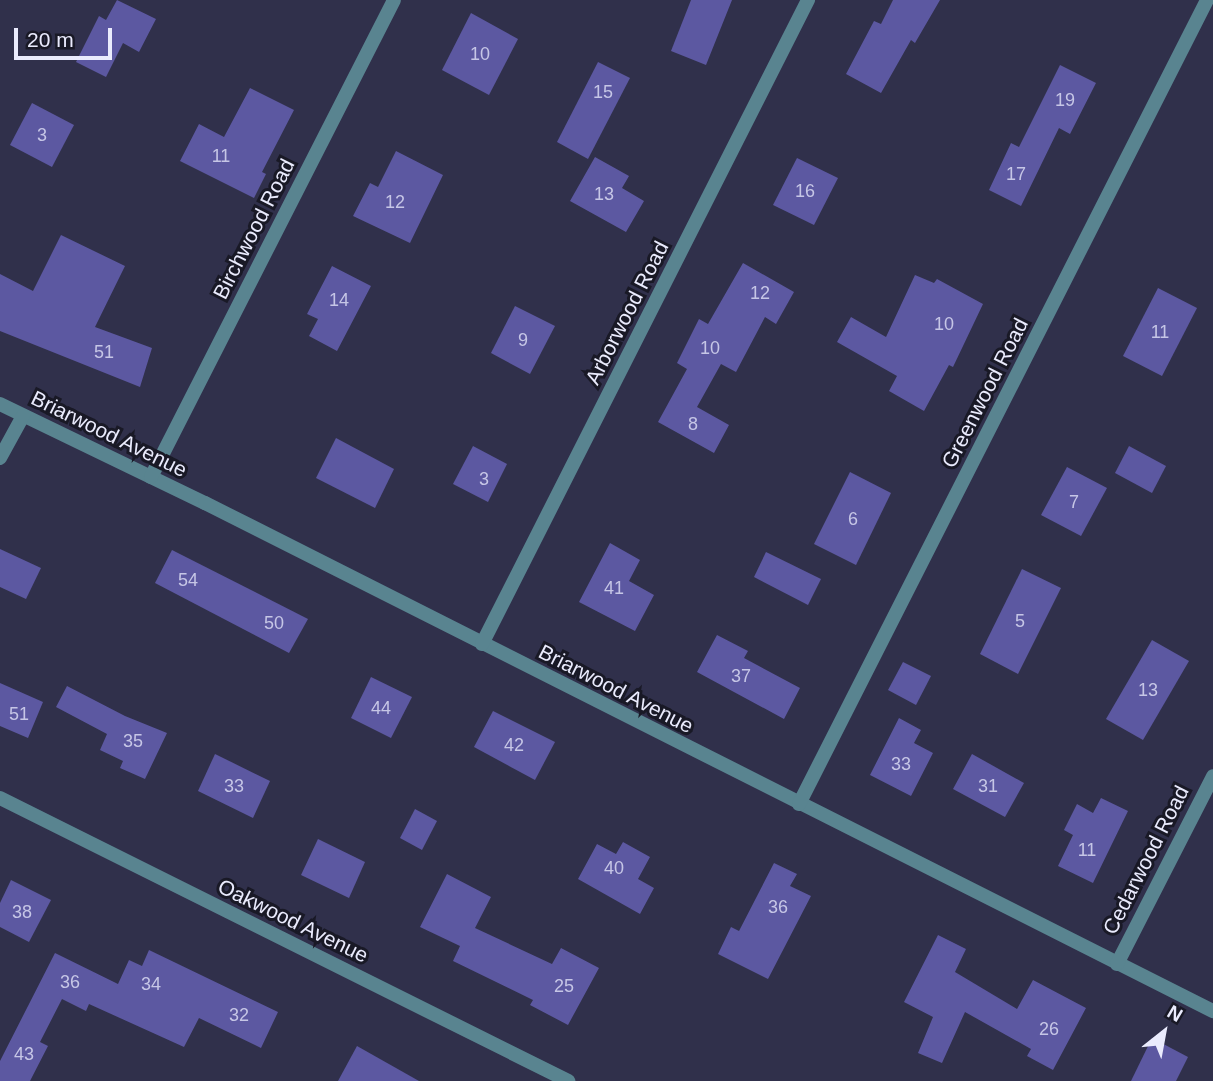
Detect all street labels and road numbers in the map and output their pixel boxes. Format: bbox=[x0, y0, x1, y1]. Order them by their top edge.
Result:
street label: Birchwood Road bbox=[208, 155, 300, 303]
street label: Arborwood Road bbox=[580, 237, 674, 389]
street label: Greenwood Road bbox=[936, 314, 1034, 472]
street label: Briarwood Avenue bbox=[27, 385, 191, 483]
street label: Briarwood Avenue bbox=[534, 639, 698, 739]
street label: Cedarwood Road bbox=[1098, 781, 1194, 939]
street label: Oakwood Avenue bbox=[213, 873, 373, 969]

